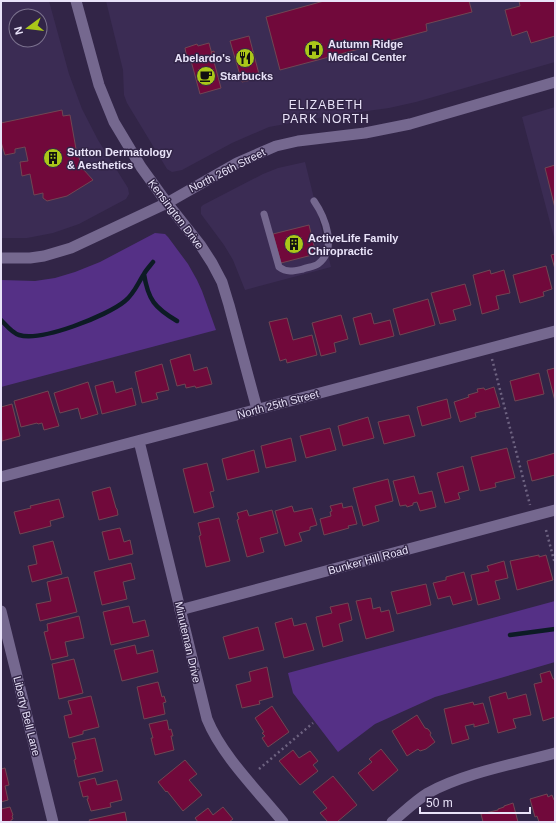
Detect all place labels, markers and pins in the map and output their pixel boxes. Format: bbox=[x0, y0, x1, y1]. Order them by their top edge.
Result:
place label: Autumn Ridge Medical Center bbox=[328, 38, 407, 63]
hospital icon: Autumn Ridge Medical Center bbox=[303, 39, 325, 61]
restaurant icon: Abelardo's bbox=[234, 47, 256, 69]
place label: Abelardo's bbox=[175, 52, 231, 64]
cafe icon: Starbucks bbox=[195, 65, 217, 87]
place label: Starbucks bbox=[220, 70, 273, 82]
place label: Sutton Dermatology & Aesthetics bbox=[67, 146, 173, 171]
building icon: Sutton Dermatology & Aesthetics bbox=[42, 147, 64, 169]
place label: ActiveLife Family Chiropractic bbox=[308, 232, 399, 257]
building icon: ActiveLife Family Chiropractic bbox=[283, 233, 305, 255]

